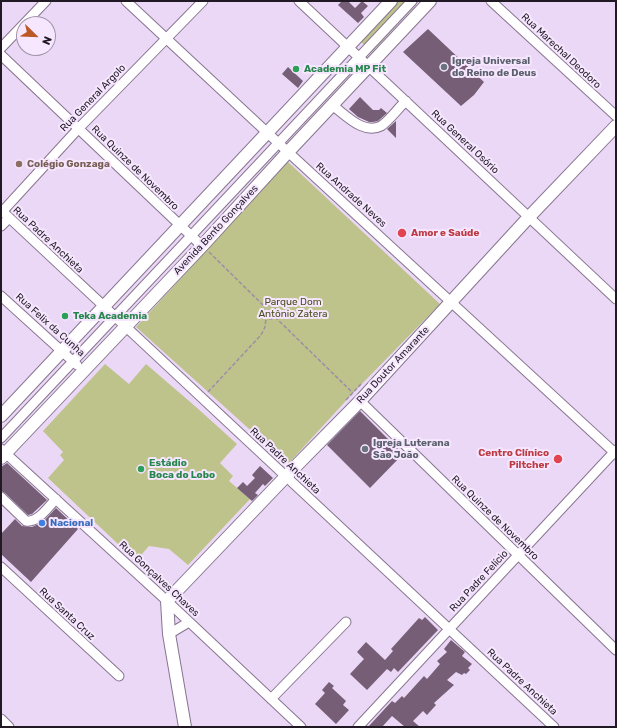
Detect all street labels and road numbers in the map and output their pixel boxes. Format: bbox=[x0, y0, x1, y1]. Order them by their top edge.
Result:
street label: Rua Marechal Deodoro bbox=[519, 11, 603, 91]
street label: Rua General Argolo bbox=[58, 62, 128, 134]
street label: Rua General Osório bbox=[429, 108, 501, 176]
street label: Rua Quinze de Novembro bbox=[89, 123, 181, 213]
street label: Rua Andrade Neves bbox=[313, 160, 389, 230]
street label: Avenida Bento Gonçalves bbox=[171, 183, 261, 277]
street label: Rua Padre Anchieta bbox=[10, 204, 86, 276]
street label: Rua Felix da Cunha bbox=[13, 291, 87, 359]
street label: Rua Doutor Amarante bbox=[354, 324, 432, 406]
street label: Rua Padre Anchieta bbox=[247, 425, 323, 497]
street label: Rua Quinze de Novembro bbox=[449, 473, 541, 563]
street label: Rua Gonçalves Chaves bbox=[116, 539, 202, 619]
street label: Rua Padre Felício bbox=[447, 548, 511, 614]
street label: Rua Santa Cruz bbox=[37, 585, 97, 643]
street label: Rua Padre Anchieta bbox=[484, 646, 560, 718]

